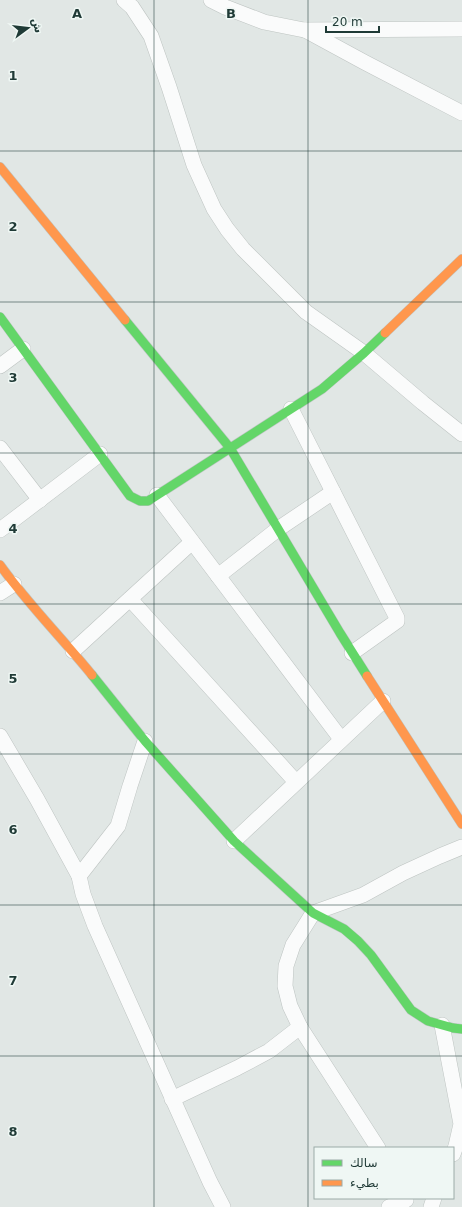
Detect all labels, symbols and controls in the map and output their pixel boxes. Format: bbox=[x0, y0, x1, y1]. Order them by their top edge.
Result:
text: A bbox=[72, 6, 82, 21]
text: B bbox=[226, 6, 236, 21]
north arrow bbox=[8, 8, 48, 48]
scale bar bbox=[326, 8, 379, 34]
text: 20 m bbox=[332, 15, 363, 29]
text: ش bbox=[29, 17, 45, 35]
text: 1 bbox=[8, 68, 18, 83]
text: 2 bbox=[8, 219, 18, 234]
text: 3 bbox=[8, 370, 18, 385]
text: 4 bbox=[8, 521, 18, 536]
text: 5 bbox=[8, 671, 18, 686]
text: 6 bbox=[8, 822, 18, 837]
text: 7 bbox=[8, 973, 18, 988]
text: 8 bbox=[8, 1124, 18, 1139]
legend bbox=[314, 1147, 454, 1199]
text: سالك bbox=[350, 1156, 377, 1170]
text: بطيء bbox=[350, 1176, 379, 1190]

